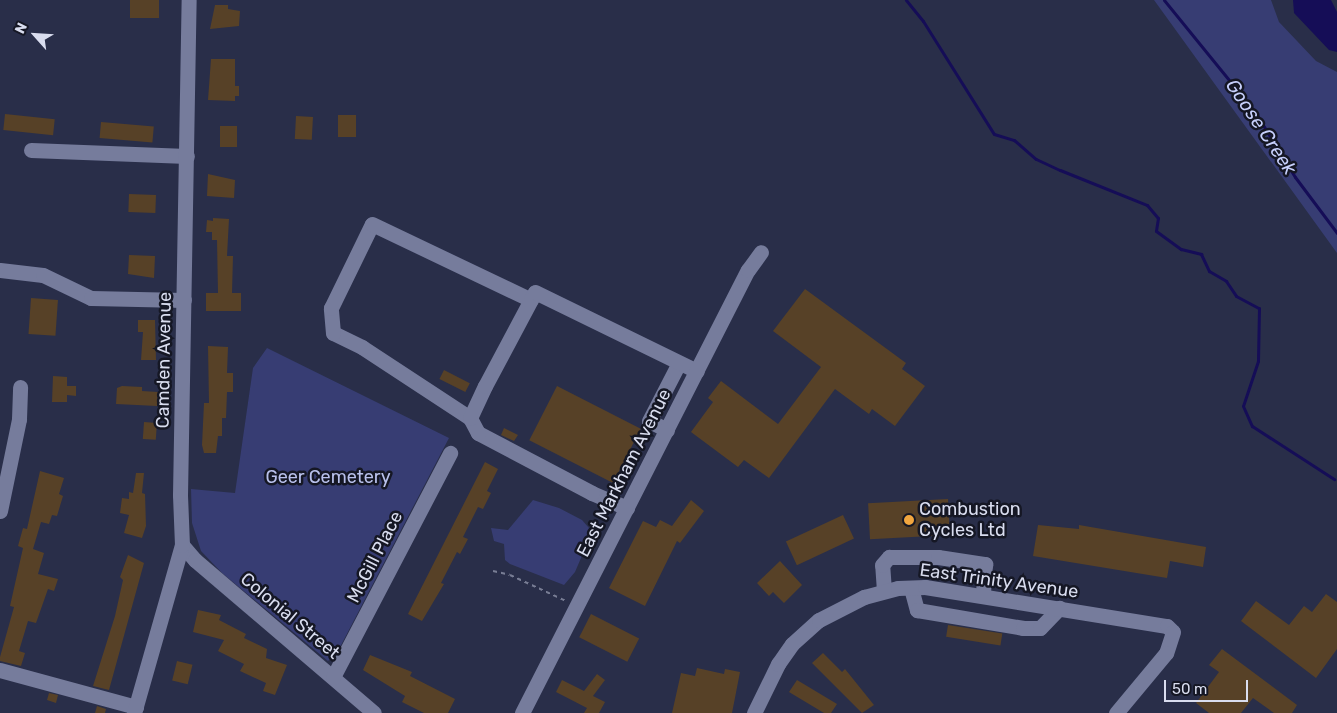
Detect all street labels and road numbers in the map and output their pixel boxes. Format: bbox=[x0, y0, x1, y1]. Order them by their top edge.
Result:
street label: Camden Avenue bbox=[152, 291, 176, 429]
street label: East Markham Avenue bbox=[572, 385, 676, 561]
street label: McGill Place bbox=[343, 508, 407, 606]
street label: East Trinity Avenue bbox=[918, 559, 1080, 603]
street label: Colonial Street bbox=[236, 568, 344, 664]

